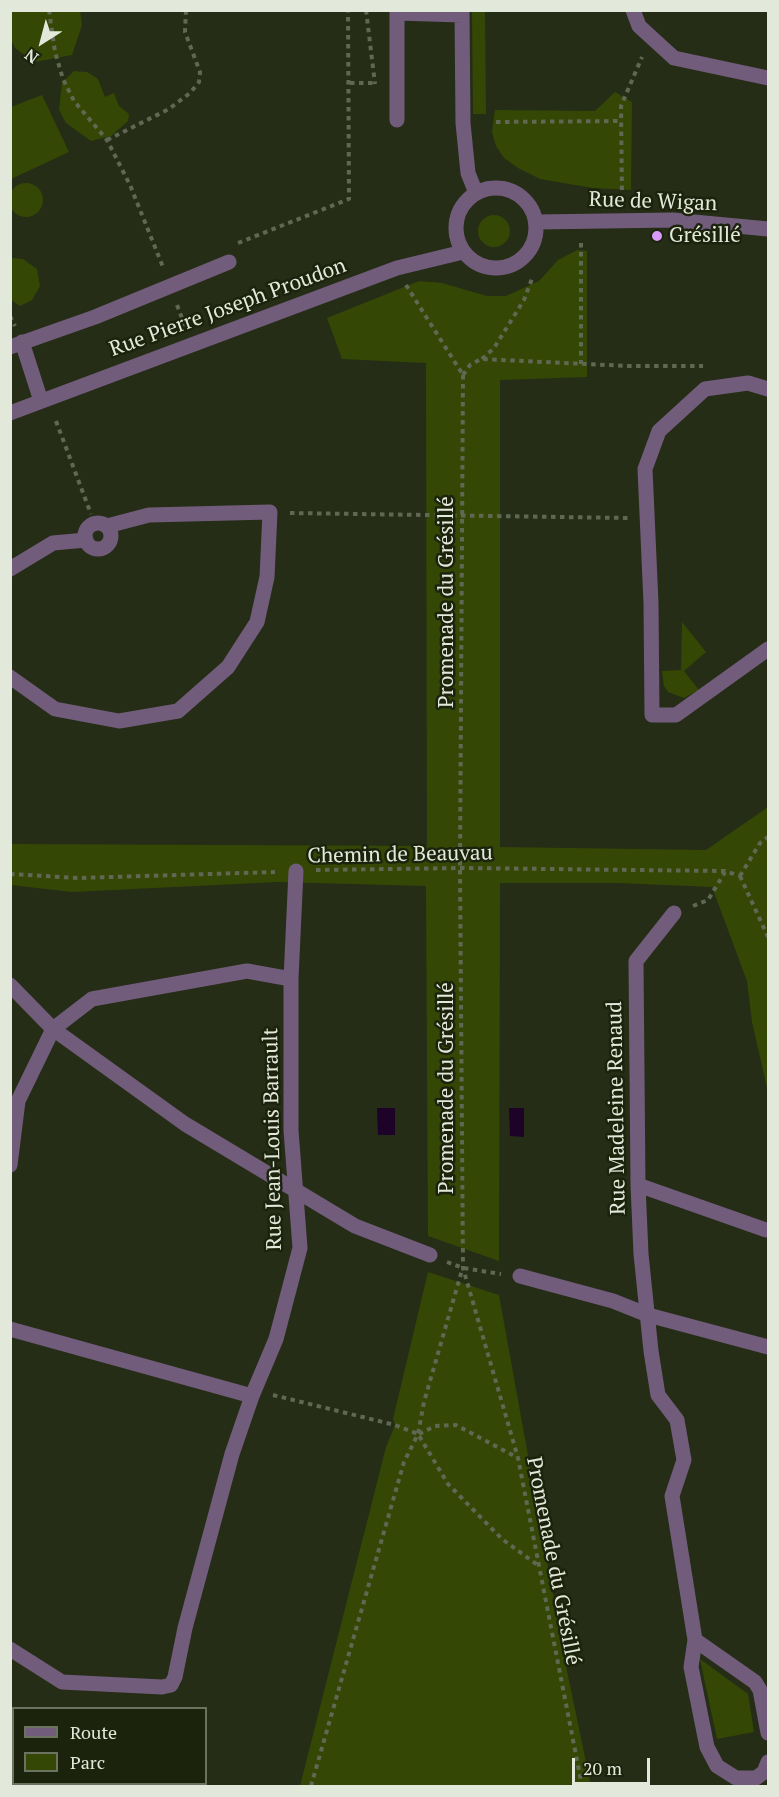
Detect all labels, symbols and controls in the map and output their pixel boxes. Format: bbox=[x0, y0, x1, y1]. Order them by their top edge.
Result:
north arrow bbox=[12, 12, 72, 72]
text: N bbox=[20, 44, 43, 69]
street label: Rue de Wigan bbox=[588, 187, 718, 217]
place label: Grésillé bbox=[669, 223, 741, 249]
marker: Grésillé bbox=[650, 229, 664, 243]
street label: Rue Pierre Joseph Proudon bbox=[106, 253, 350, 363]
street label: Promenade du Grésillé bbox=[434, 496, 460, 708]
street label: Chemin de Beauvau bbox=[307, 841, 493, 869]
street label: Promenade du Grésillé bbox=[434, 982, 460, 1194]
street label: Rue Madeleine Renaud bbox=[603, 1001, 631, 1215]
street label: Rue Jean-Louis Barrault bbox=[258, 1027, 288, 1251]
street label: Promenade du Grésillé bbox=[520, 1455, 586, 1667]
legend bbox=[12, 1707, 207, 1785]
text: Route bbox=[70, 1720, 117, 1744]
scale bar bbox=[575, 1746, 653, 1784]
text: Parc bbox=[70, 1750, 105, 1774]
text: 20 m bbox=[583, 1756, 622, 1780]

